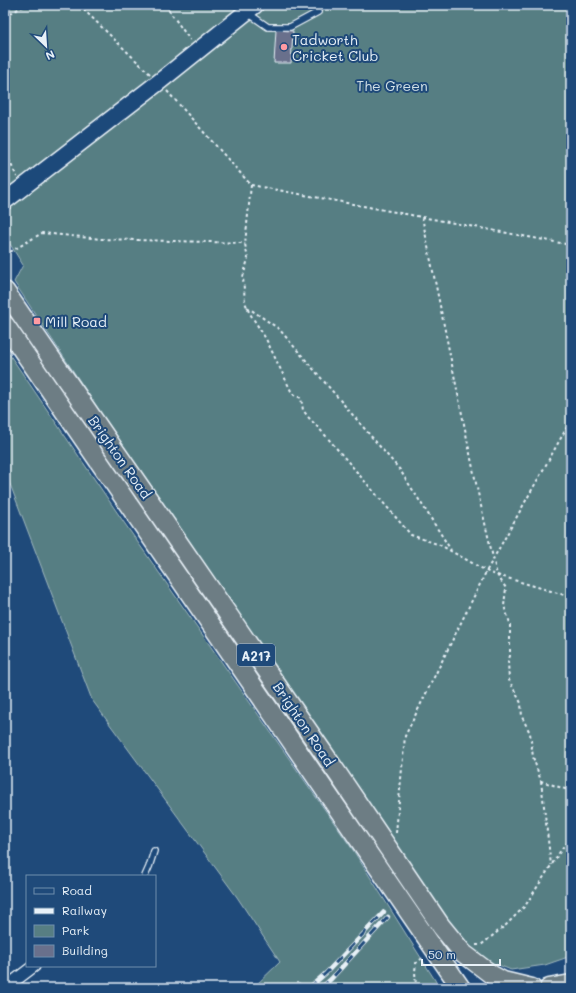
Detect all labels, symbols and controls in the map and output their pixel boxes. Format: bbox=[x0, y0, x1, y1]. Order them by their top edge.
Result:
north arrow bbox=[26, 26, 66, 66]
place label: Tadworth Cricket Club bbox=[292, 30, 378, 65]
marker: Tadworth Cricket Club bbox=[279, 42, 289, 52]
text: N bbox=[43, 47, 57, 64]
park label: The Green bbox=[356, 76, 428, 95]
place label: Mill Road bbox=[45, 312, 107, 331]
marker: Mill Road bbox=[32, 316, 42, 326]
street label: Brighton Road bbox=[84, 412, 156, 503]
road number: A217 bbox=[237, 644, 275, 666]
street label: Brighton Road bbox=[269, 678, 339, 770]
legend bbox=[26, 875, 156, 967]
text: Road bbox=[62, 882, 92, 898]
text: Railway bbox=[62, 902, 107, 918]
text: Park bbox=[62, 922, 89, 938]
scale bar bbox=[422, 941, 500, 967]
text: Building bbox=[62, 942, 108, 958]
text: 50 m bbox=[428, 946, 456, 962]

